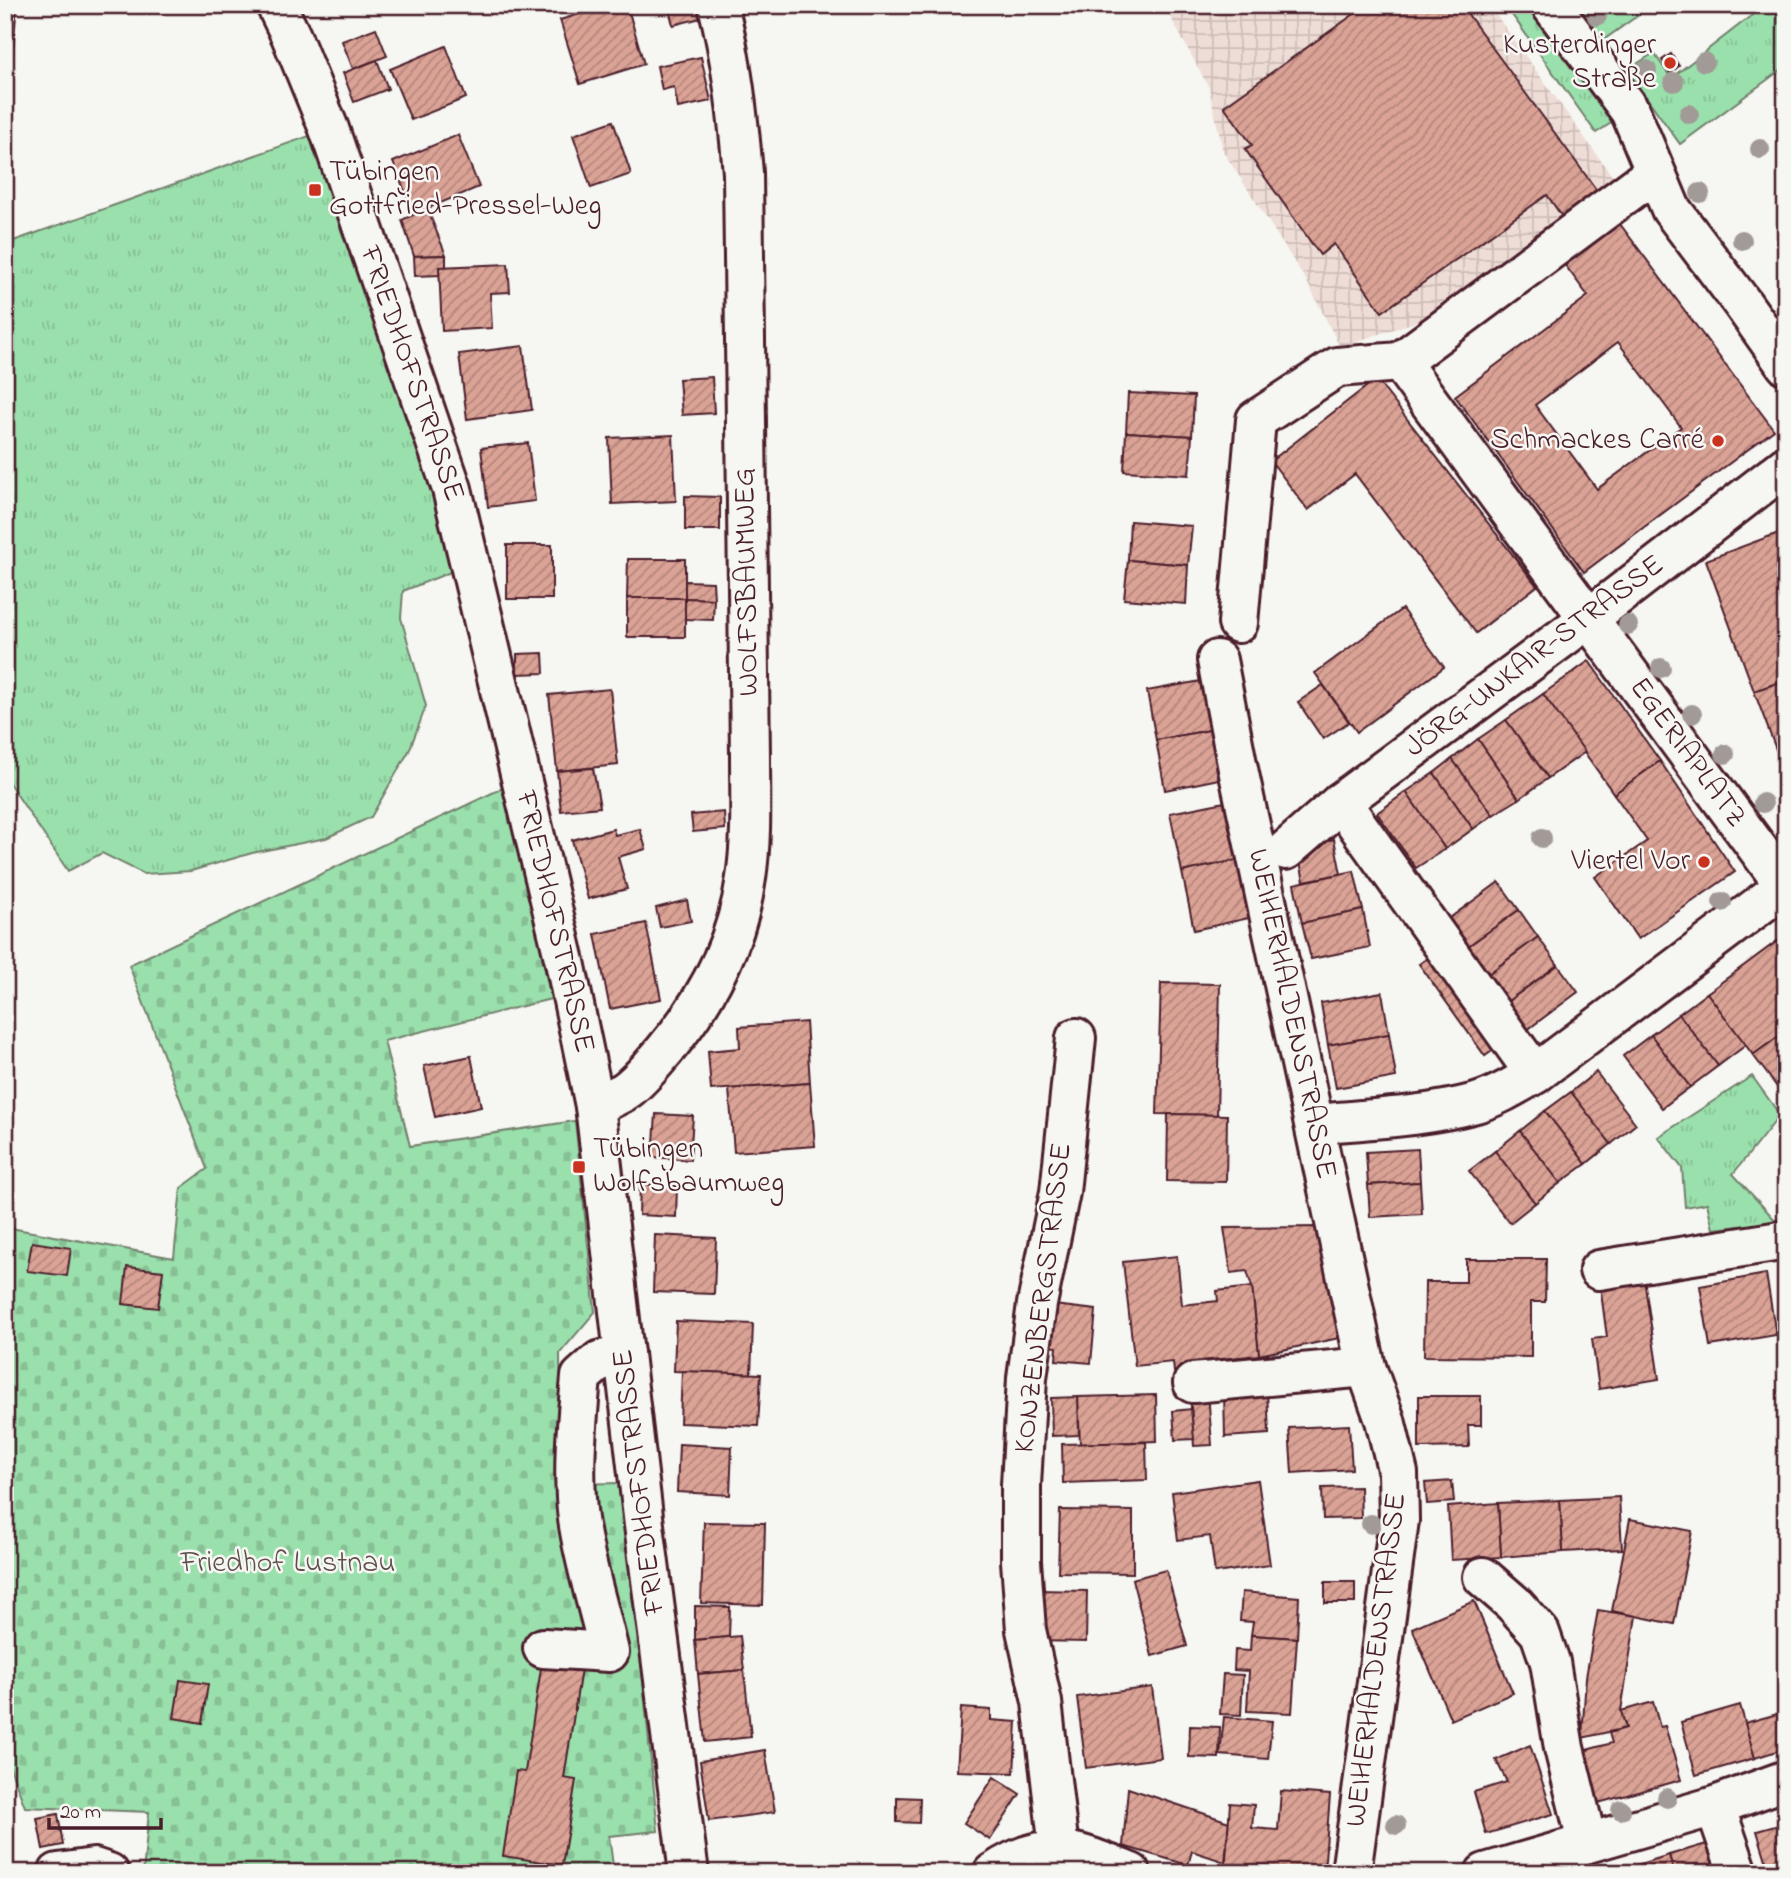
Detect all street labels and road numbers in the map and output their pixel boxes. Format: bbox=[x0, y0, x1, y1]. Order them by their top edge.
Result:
street label: FRIEDHOFSTRASSE bbox=[346, 239, 475, 508]
street label: WOLFSBAUMWEG bbox=[724, 467, 772, 697]
street label: JÖRG-UNKAIR-STRASSE bbox=[1396, 545, 1674, 769]
street label: EGERIAPLATZ bbox=[1617, 669, 1757, 837]
street label: FRIEDHOFSTRASSE bbox=[502, 786, 606, 1057]
street label: WEIHERHALDENSTRASSE bbox=[1235, 845, 1347, 1183]
street label: KONZENBERGSTRASSE bbox=[1003, 1140, 1085, 1456]
street label: FRIEDHOFSTRASSE bbox=[602, 1347, 678, 1618]
street label: WEIHERHALDENSTRASSE bbox=[1335, 1490, 1419, 1830]

